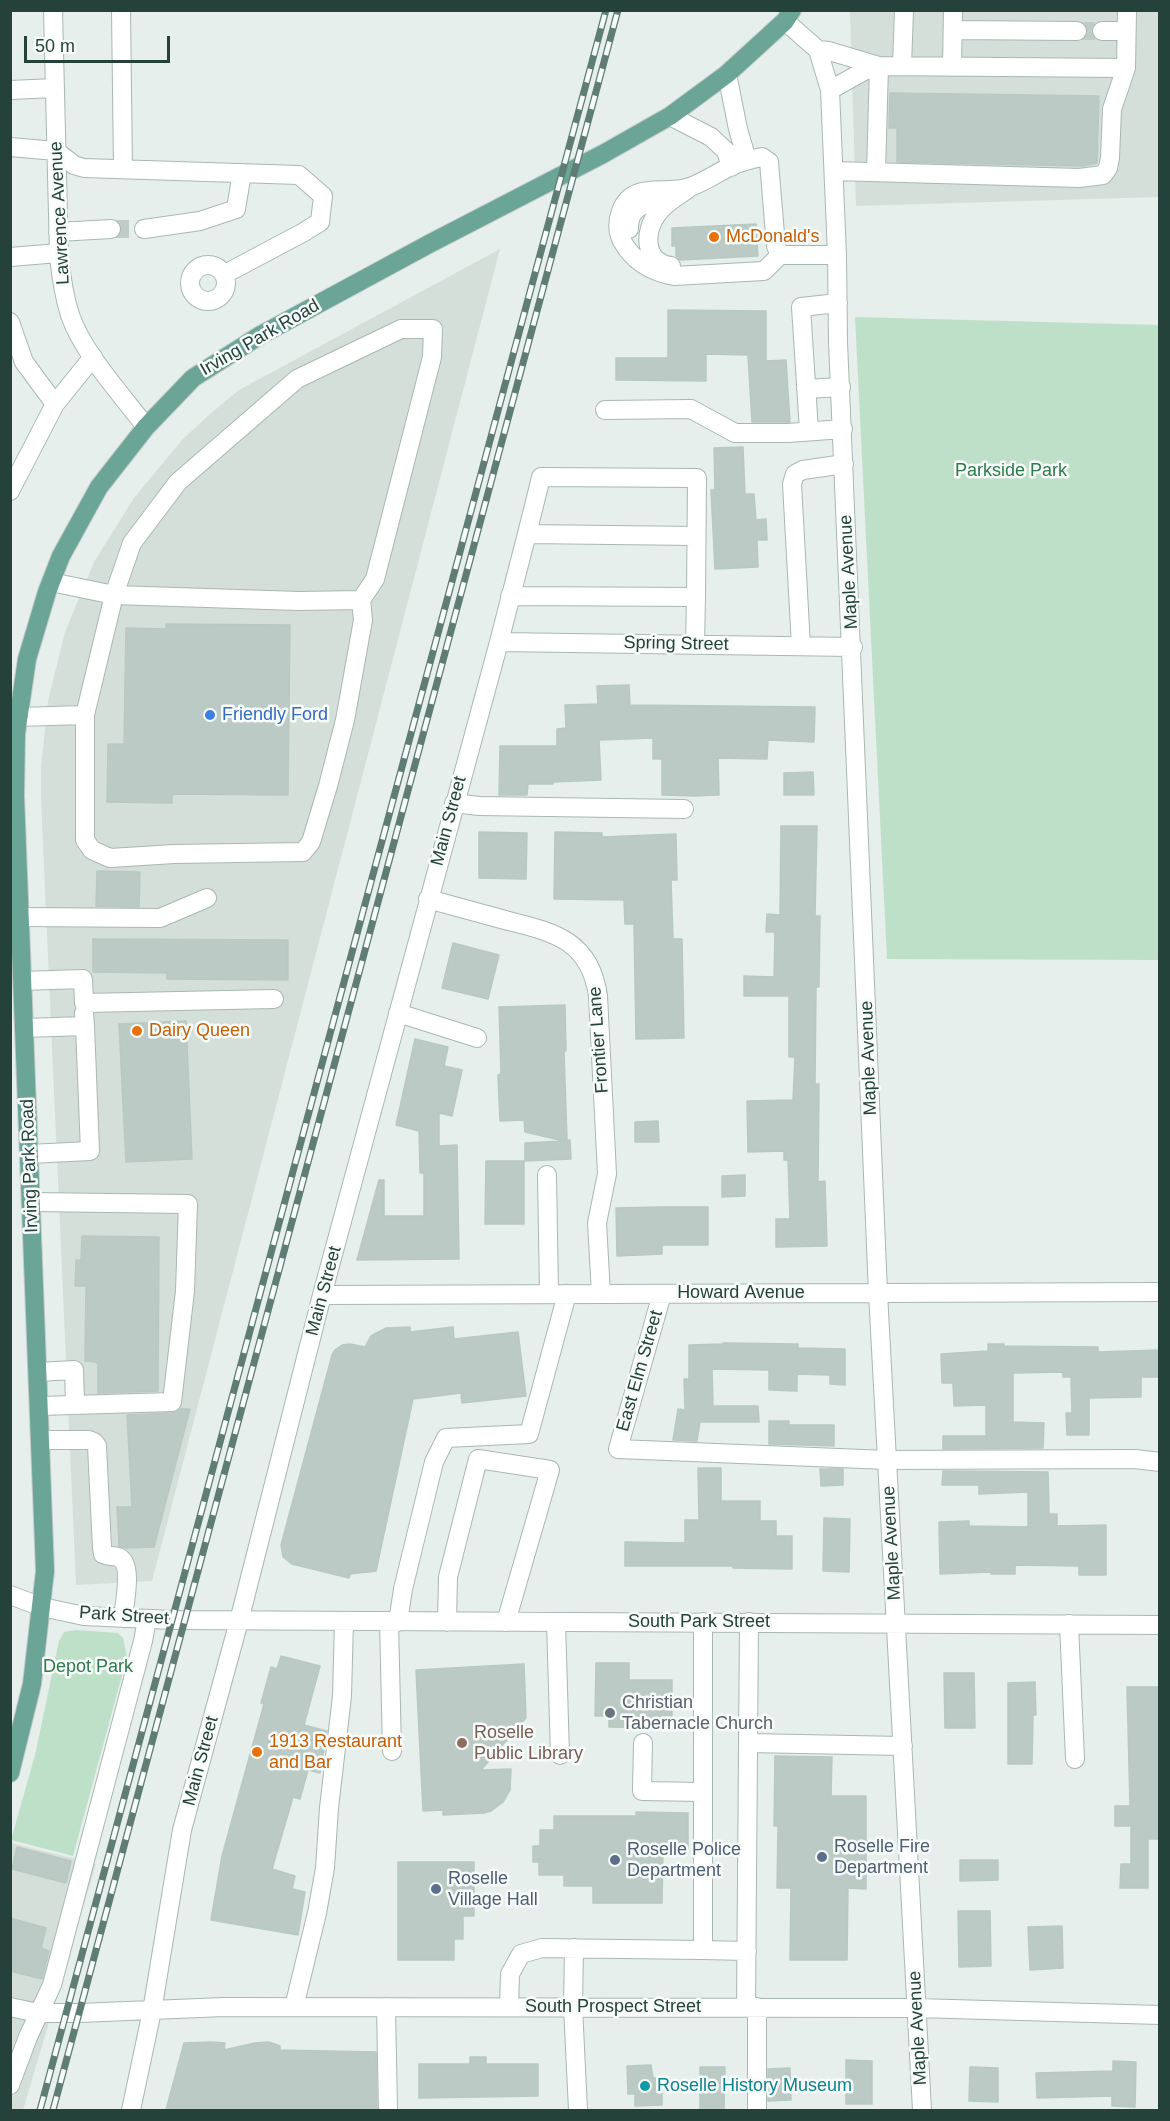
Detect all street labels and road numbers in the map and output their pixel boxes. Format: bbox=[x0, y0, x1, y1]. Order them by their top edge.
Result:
street label: Lawrence Avenue bbox=[45, 141, 75, 285]
street label: Irving Park Road bbox=[197, 295, 323, 381]
street label: Maple Avenue bbox=[835, 514, 863, 630]
street label: Spring Street bbox=[623, 632, 729, 656]
street label: Main Street bbox=[427, 774, 471, 868]
street label: Frontier Lane bbox=[584, 986, 614, 1094]
street label: Maple Avenue bbox=[856, 1000, 882, 1116]
street label: Irving Park Road bbox=[17, 1099, 43, 1233]
street label: Main Street bbox=[302, 1244, 346, 1338]
street label: Howard Avenue bbox=[677, 1282, 805, 1304]
street label: East Elm Street bbox=[612, 1308, 668, 1434]
street label: Maple Avenue bbox=[878, 1485, 906, 1601]
street label: Park Street bbox=[78, 1602, 170, 1630]
street label: South Park Street bbox=[628, 1611, 770, 1633]
street label: Main Street bbox=[179, 1714, 223, 1808]
street label: Maple Avenue bbox=[904, 1970, 932, 2086]
street label: South Prospect Street bbox=[525, 1996, 701, 2018]

